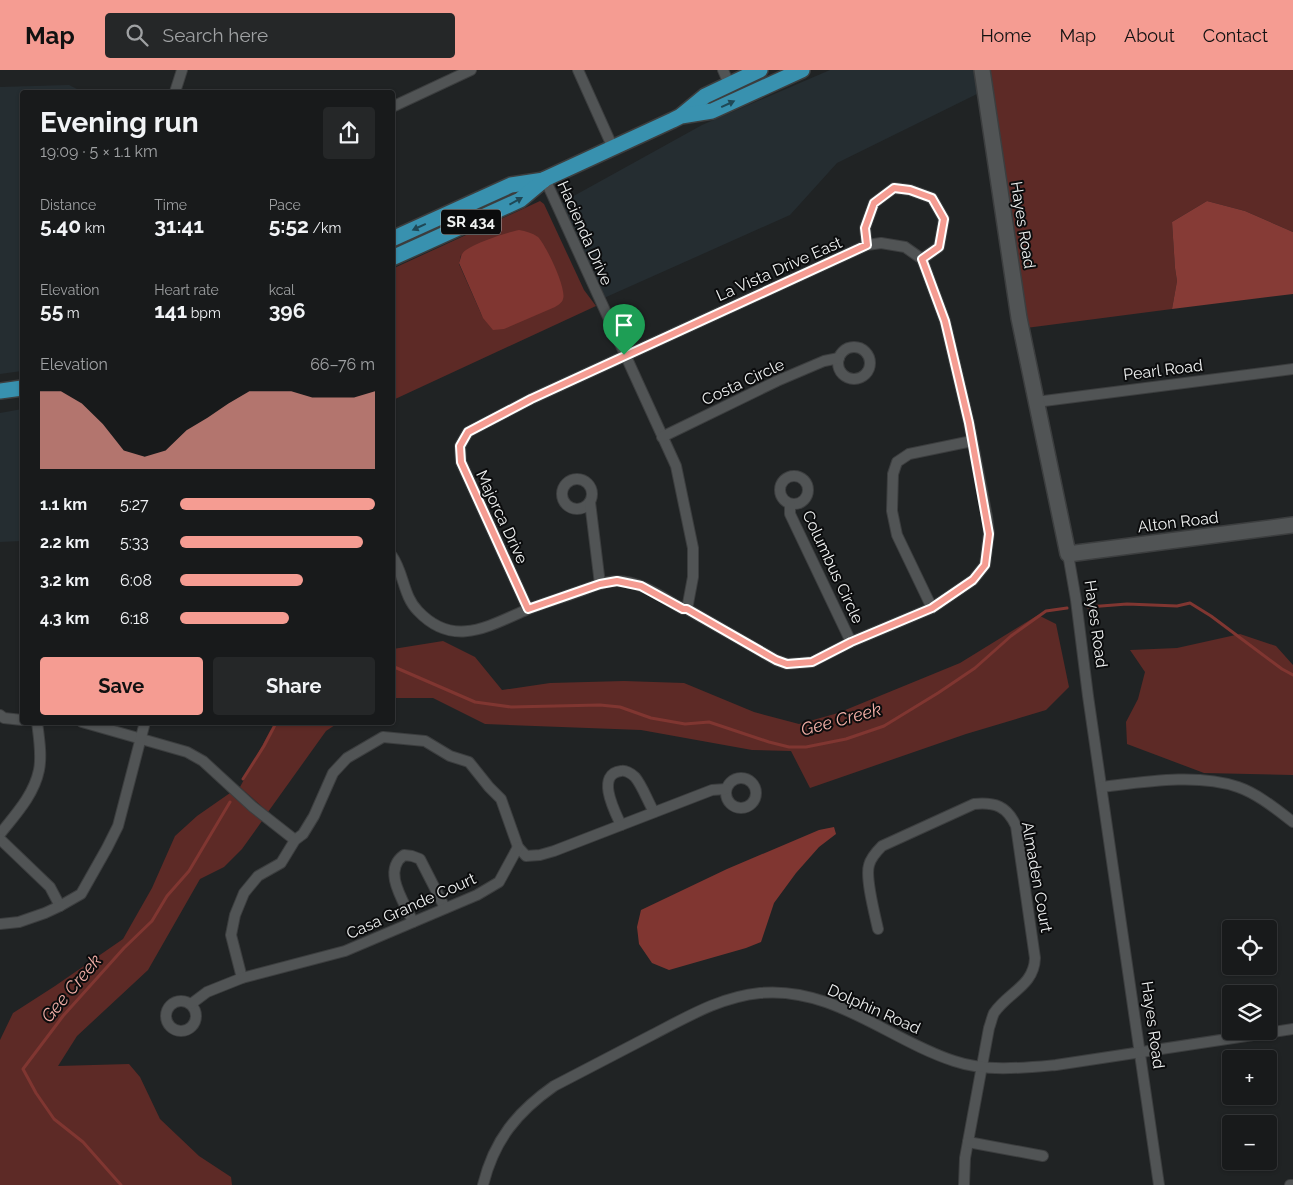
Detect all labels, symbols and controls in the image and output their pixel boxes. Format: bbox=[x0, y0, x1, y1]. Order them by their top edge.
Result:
search box bbox=[105, 13, 455, 58]
text: Map bbox=[25, 21, 75, 50]
icon: search bbox=[123, 21, 151, 49]
text: Search here bbox=[163, 24, 268, 46]
text: Home bbox=[980, 25, 1031, 46]
text: Map bbox=[1059, 25, 1096, 46]
text: About bbox=[1124, 25, 1175, 46]
text: Contact bbox=[1203, 25, 1268, 46]
one-way arrow bbox=[721, 100, 735, 108]
text: Evening run bbox=[40, 106, 199, 139]
button: share bbox=[323, 107, 375, 159]
text: 19:09 · 5 × 1.1 km bbox=[40, 142, 158, 161]
street label: Hacienda Drive bbox=[553, 178, 617, 288]
street label: Hayes Road bbox=[1007, 180, 1039, 270]
one-way arrow bbox=[509, 196, 523, 205]
text: Distance bbox=[40, 197, 96, 213]
text: Time bbox=[154, 197, 187, 213]
text: Pace bbox=[269, 197, 301, 213]
road number: SR 434 bbox=[441, 210, 501, 234]
text: 5.40 bbox=[40, 213, 81, 238]
text: 31:41 bbox=[154, 213, 204, 238]
text: 5:52 bbox=[269, 213, 309, 238]
text: km bbox=[81, 220, 105, 236]
text: /km bbox=[309, 220, 341, 236]
one-way arrow bbox=[411, 223, 426, 232]
street label: La Vista Drive East bbox=[713, 232, 845, 305]
text: Elevation bbox=[40, 282, 99, 298]
text: Heart rate bbox=[154, 282, 219, 298]
text: kcal bbox=[269, 282, 295, 298]
text: 55 bbox=[40, 298, 63, 323]
text: 141 bbox=[154, 298, 187, 323]
text: 396 bbox=[269, 298, 306, 323]
pin bbox=[603, 304, 645, 355]
text: m bbox=[63, 305, 80, 321]
text: bpm bbox=[187, 305, 221, 321]
icon: arrive bbox=[610, 311, 638, 339]
text: Elevation bbox=[40, 355, 108, 374]
text: 66–76 m bbox=[310, 355, 375, 374]
street label: Costa Circle bbox=[699, 355, 787, 409]
street label: Pearl Road bbox=[1122, 356, 1204, 384]
street label: Majorca Drive bbox=[472, 467, 532, 567]
text: 1.1 km bbox=[40, 495, 87, 514]
text: 5:27 bbox=[120, 495, 149, 514]
street label: Columbus Circle bbox=[798, 507, 868, 627]
street label: Alton Road bbox=[1136, 508, 1220, 536]
text: 2.2 km bbox=[40, 533, 89, 552]
text: 5:33 bbox=[120, 533, 149, 552]
text: 3.2 km bbox=[40, 571, 89, 590]
text: 6:08 bbox=[120, 571, 152, 590]
street label: Hayes Road bbox=[1080, 579, 1112, 669]
text: 4.3 km bbox=[40, 609, 89, 628]
text: 6:18 bbox=[120, 609, 149, 628]
button: Save bbox=[40, 657, 203, 715]
button: Share bbox=[213, 657, 375, 715]
water label: Gee Creek bbox=[798, 698, 884, 740]
street label: Almaden Court bbox=[1018, 820, 1056, 935]
street label: Casa Grande Court bbox=[343, 869, 479, 943]
map controls bbox=[1222, 920, 1277, 1170]
button: locate bbox=[1222, 920, 1277, 975]
water label: Gee Creek bbox=[36, 949, 106, 1026]
street label: Dolphin Road bbox=[825, 980, 923, 1038]
street label: Hayes Road bbox=[1137, 980, 1169, 1070]
button: layers bbox=[1222, 985, 1277, 1040]
button: + bbox=[1222, 1050, 1277, 1105]
button: − bbox=[1222, 1115, 1277, 1170]

